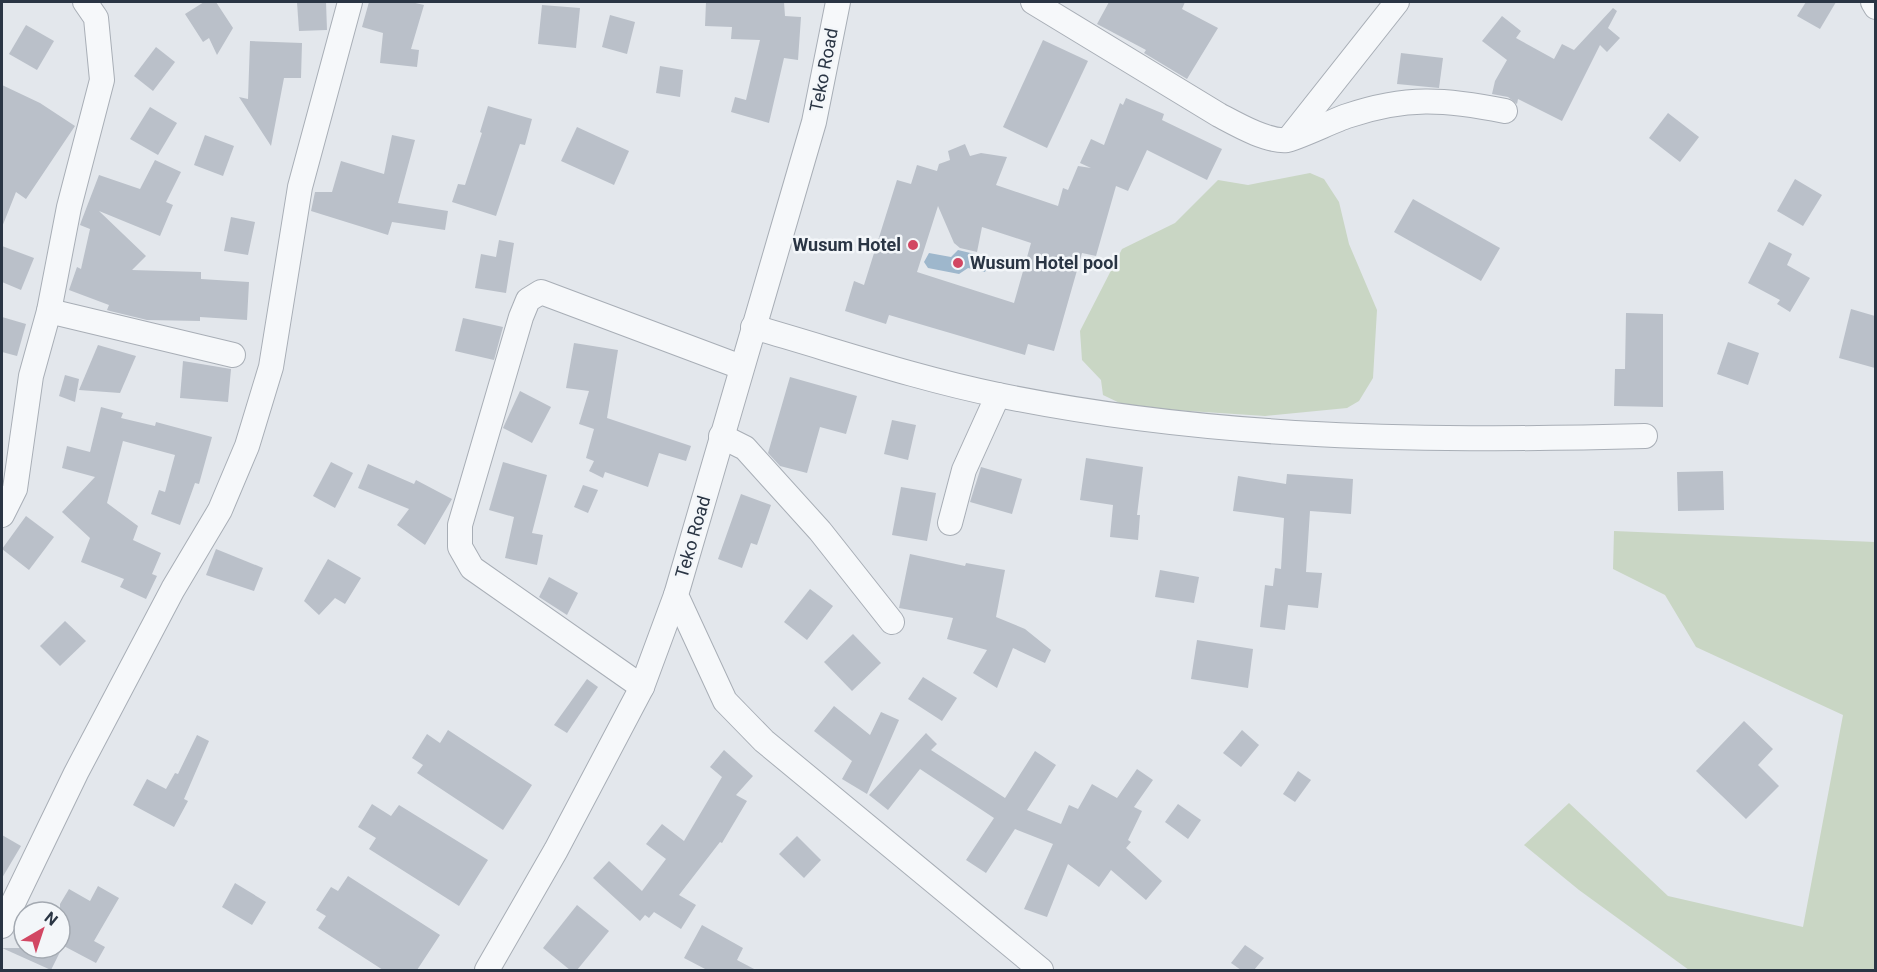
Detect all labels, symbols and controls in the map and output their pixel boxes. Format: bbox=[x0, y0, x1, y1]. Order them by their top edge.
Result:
street label: Teko Road bbox=[805, 26, 842, 113]
place label: Wusum Hotel bbox=[792, 234, 901, 255]
marker: Wusum Hotel bbox=[906, 238, 920, 252]
place label: Wusum Hotel pool bbox=[970, 252, 1118, 273]
marker: Wusum Hotel pool bbox=[951, 256, 965, 270]
street label: Teko Road bbox=[671, 493, 714, 580]
north arrow bbox=[12, 900, 72, 960]
text: N bbox=[41, 908, 61, 930]

